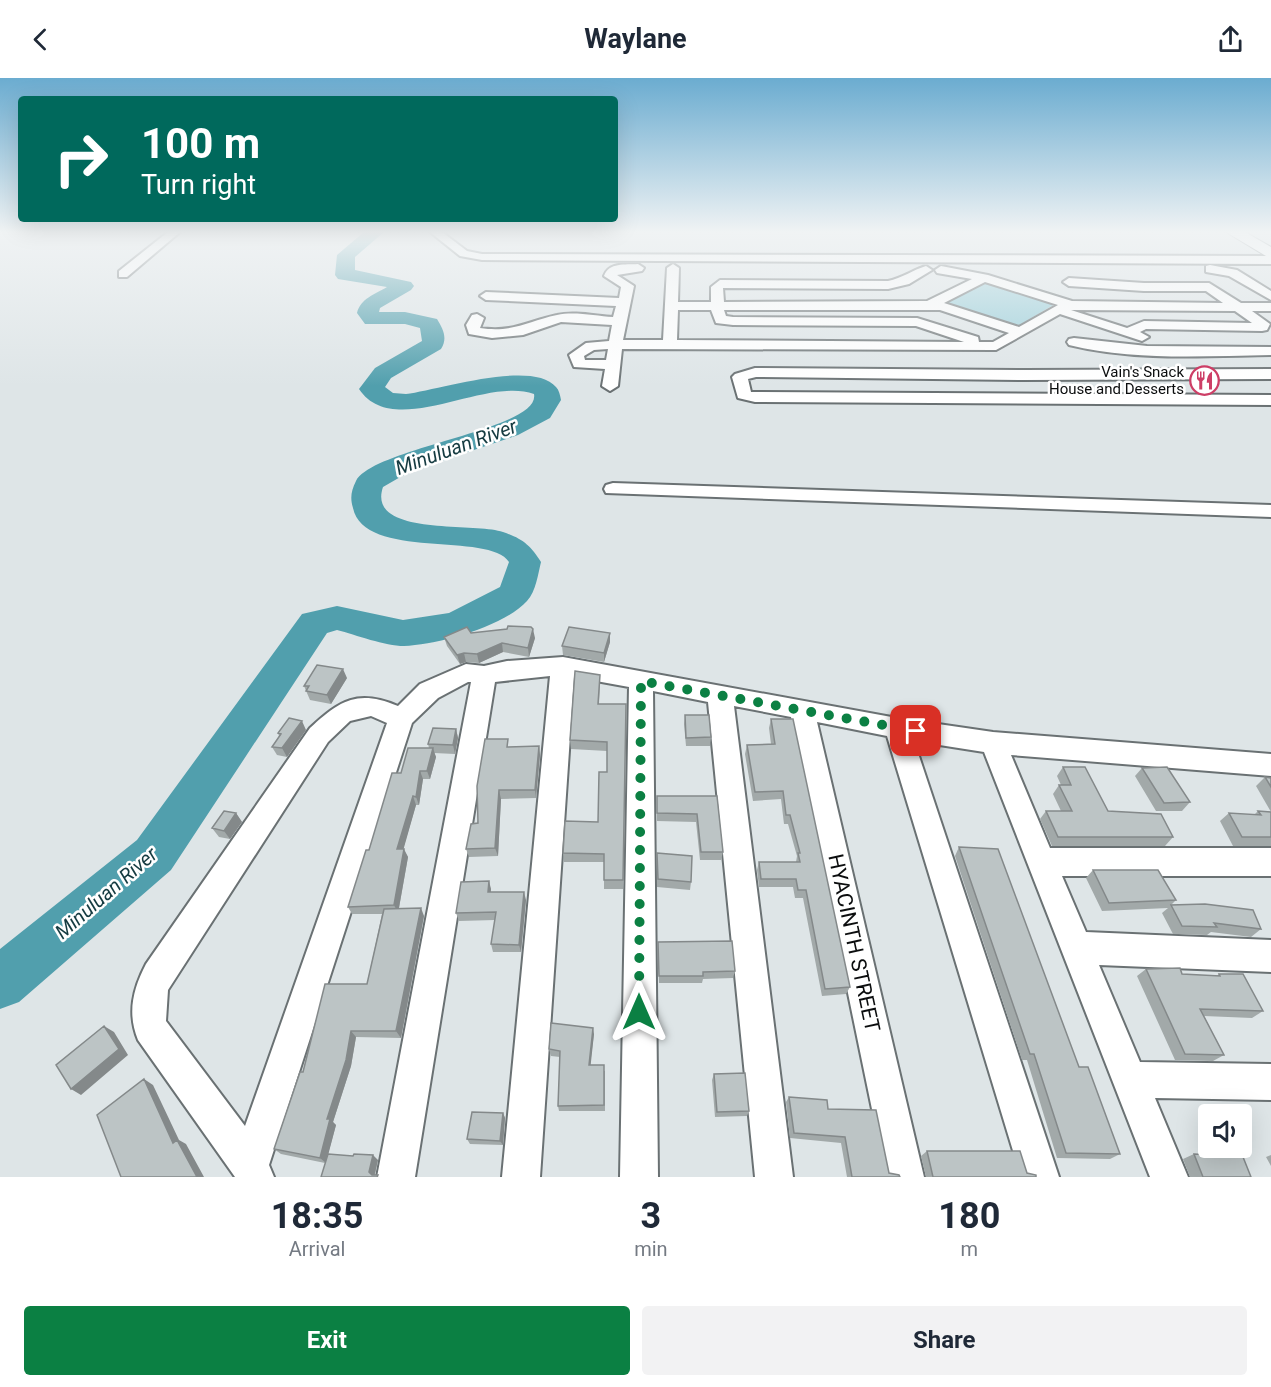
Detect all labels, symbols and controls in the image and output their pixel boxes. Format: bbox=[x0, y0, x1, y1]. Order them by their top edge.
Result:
icon: back bbox=[24, 23, 57, 56]
text: Waylane bbox=[584, 23, 687, 55]
icon: share bbox=[1214, 23, 1247, 56]
text: 100 m bbox=[141, 119, 260, 168]
icon: right bbox=[42, 120, 120, 198]
text: Turn right bbox=[141, 169, 256, 201]
place label: Vain's Snack House and Desserts bbox=[1049, 363, 1184, 398]
restaurant icon: Vain's Snack House and Desserts bbox=[1189, 365, 1221, 397]
water label: Minuluan River bbox=[392, 413, 521, 480]
pin bbox=[890, 705, 941, 756]
icon: arrive bbox=[899, 714, 932, 747]
water label: Minuluan River bbox=[50, 841, 163, 944]
street label: HYACINTH STREET bbox=[823, 852, 885, 1035]
position arrow bbox=[607, 980, 671, 1044]
map controls bbox=[1198, 1104, 1252, 1158]
button: sound bbox=[1198, 1104, 1252, 1158]
text: 18:35 bbox=[271, 1195, 363, 1237]
text: 3 bbox=[641, 1195, 661, 1237]
text: 180 bbox=[938, 1195, 1000, 1237]
text: Arrival bbox=[289, 1237, 345, 1261]
text: min bbox=[634, 1237, 668, 1261]
text: m bbox=[961, 1237, 978, 1261]
button: Exit bbox=[24, 1306, 630, 1375]
button: Share bbox=[642, 1306, 1247, 1375]

